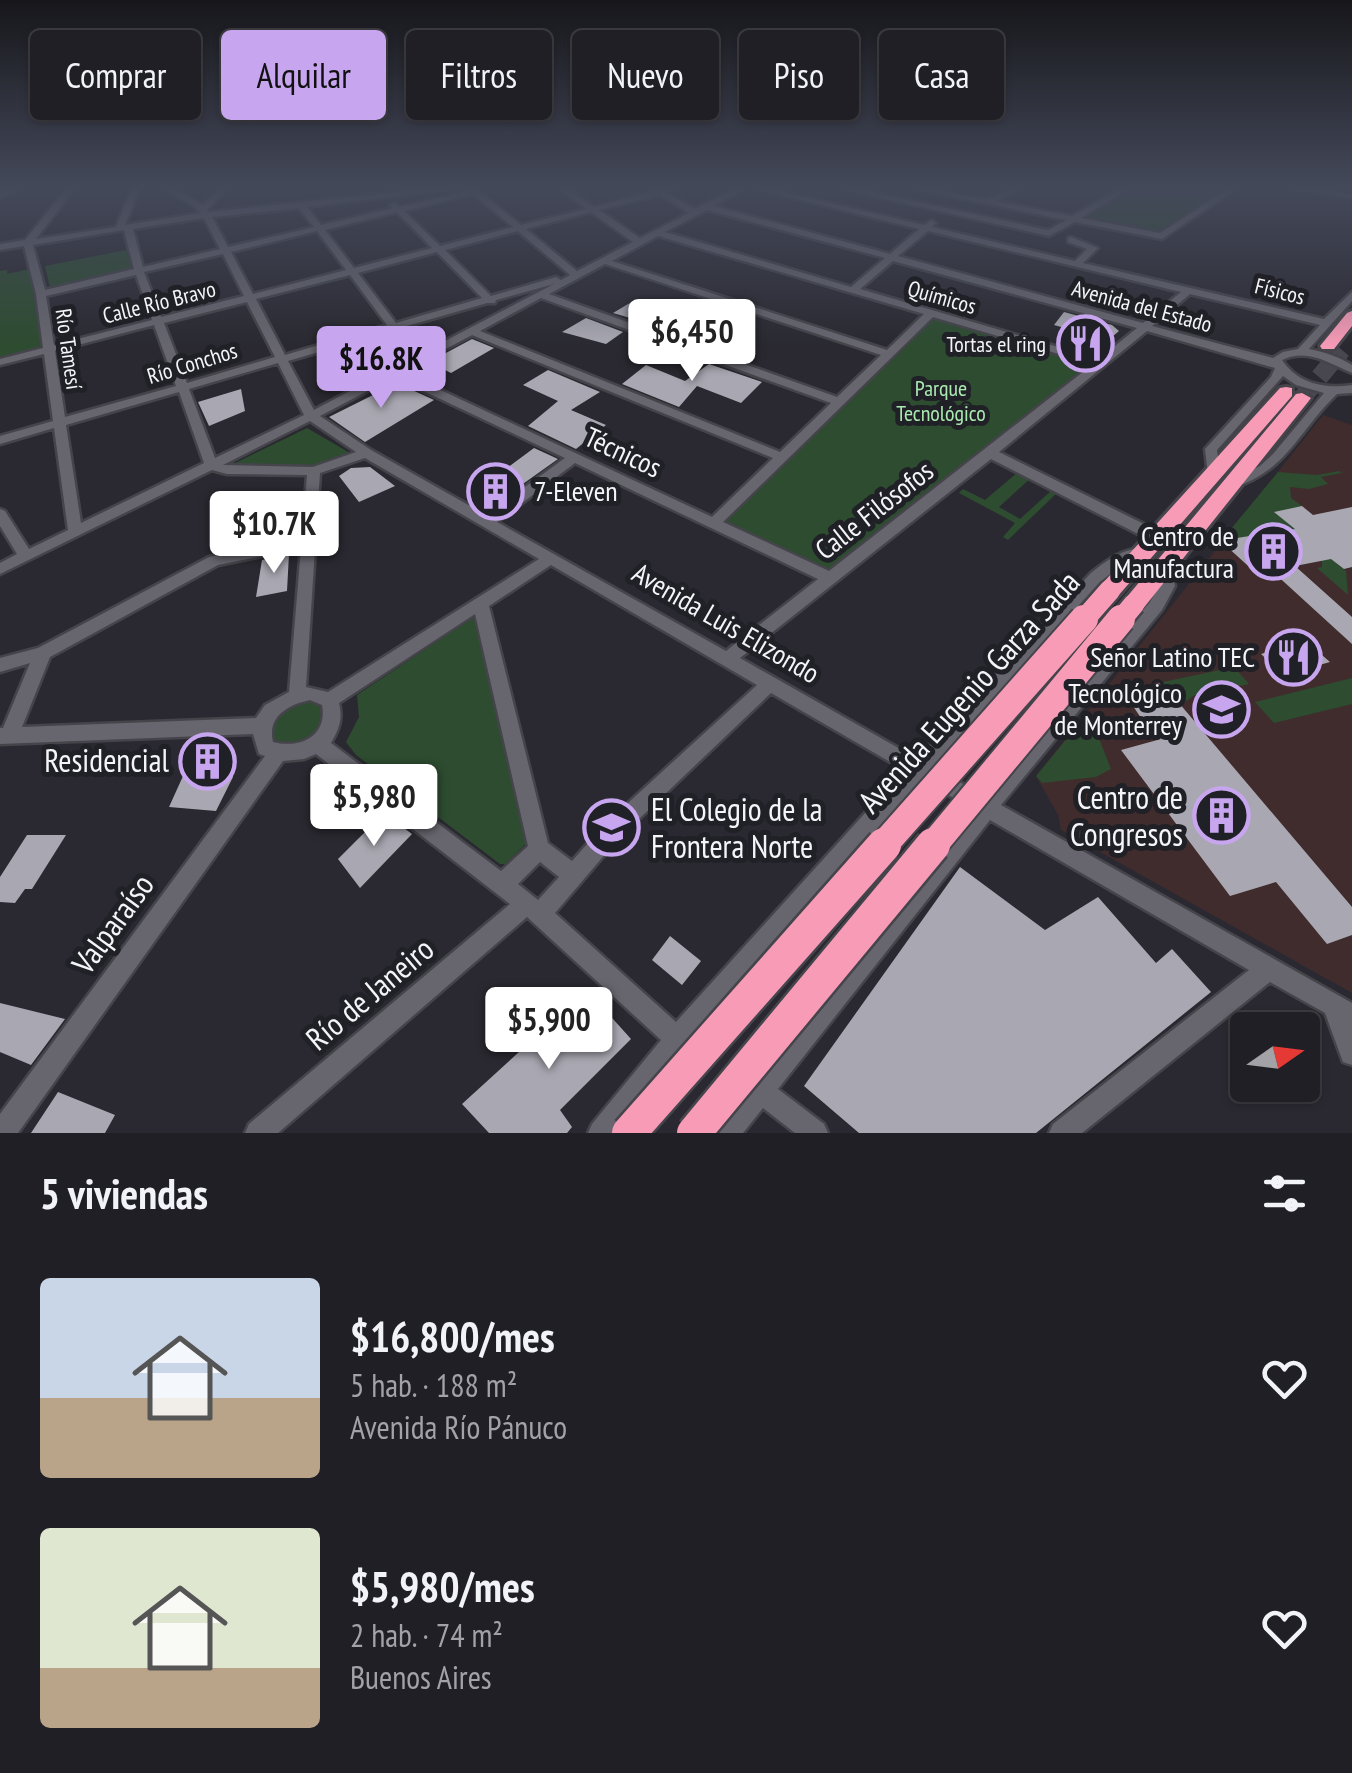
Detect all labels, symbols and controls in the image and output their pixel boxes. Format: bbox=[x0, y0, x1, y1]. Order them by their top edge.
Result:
chip: Comprar bbox=[30, 30, 201, 120]
chip: Alquilar bbox=[221, 30, 386, 120]
chip: Filtros bbox=[406, 30, 552, 120]
chip: Nuevo bbox=[572, 30, 719, 120]
chip: Piso bbox=[739, 30, 859, 120]
chip: Casa bbox=[879, 30, 1004, 120]
street label: Físicos bbox=[1252, 271, 1308, 311]
street label: Calle Río Bravo bbox=[100, 274, 218, 330]
street label: Químicos bbox=[905, 274, 979, 320]
street label: Avenida del Estado bbox=[1069, 274, 1215, 338]
pin: $6,450 bbox=[611, 299, 773, 384]
street label: Río Tamesí bbox=[49, 307, 89, 391]
text: $6,450 bbox=[650, 310, 734, 352]
restaurant icon: Tortas el ring bbox=[1055, 314, 1115, 374]
pin: $16.8K bbox=[300, 326, 462, 411]
place label: Tortas el ring bbox=[947, 330, 1046, 358]
street label: Río Conchos bbox=[144, 336, 240, 390]
text: $16.8K bbox=[339, 337, 423, 379]
park label: Parque Tecnológico bbox=[896, 374, 986, 427]
street label: Técnicos bbox=[579, 418, 668, 485]
street label: Calle Filósofos bbox=[807, 452, 940, 567]
building icon: 7-Eleven bbox=[465, 461, 525, 521]
place label: 7-Eleven bbox=[534, 472, 618, 509]
pin: $10.7K bbox=[193, 491, 355, 576]
text: $10.7K bbox=[232, 502, 316, 544]
place label: Centro de Manufactura bbox=[1113, 517, 1234, 586]
building icon: Centro de Manufactura bbox=[1243, 522, 1303, 582]
street label: Avenida Luis Elizondo bbox=[626, 554, 827, 691]
street label: Avenida Eugenio Garza Sada bbox=[848, 561, 1088, 821]
restaurant icon: Señor Latino TEC bbox=[1264, 627, 1324, 687]
place label: Señor Latino TEC bbox=[1090, 638, 1255, 675]
place label: Tecnológico de Monterrey bbox=[1054, 674, 1182, 743]
school or university icon: Tecnológico de Monterrey bbox=[1191, 679, 1251, 739]
building icon: Residencial bbox=[178, 731, 238, 791]
place label: Residencial bbox=[44, 739, 170, 781]
pin: $5,980 bbox=[293, 764, 455, 849]
text: $5,980 bbox=[332, 775, 416, 817]
place label: Centro de Congresos bbox=[1070, 776, 1183, 855]
building icon: Centro de Congresos bbox=[1192, 786, 1252, 846]
place label: El Colegio de la Frontera Norte bbox=[651, 788, 822, 867]
school or university icon: El Colegio de la Frontera Norte bbox=[582, 798, 642, 858]
street label: Valparaíso bbox=[61, 865, 163, 983]
street label: Río de Janeiro bbox=[297, 928, 442, 1059]
pin: $5,900 bbox=[468, 987, 630, 1072]
text: $5,900 bbox=[507, 998, 591, 1040]
north arrow bbox=[1230, 1012, 1320, 1102]
map controls bbox=[1230, 1012, 1320, 1102]
text: 5 viviendas bbox=[40, 1166, 208, 1221]
icon: filters bbox=[1257, 1166, 1312, 1221]
text: $16,800/mes bbox=[350, 1309, 555, 1364]
icon: home bbox=[120, 1318, 240, 1438]
icon: heart bbox=[1257, 1351, 1312, 1406]
text: 5 hab. · 188 m² bbox=[350, 1364, 517, 1406]
text: Avenida Río Pánuco bbox=[350, 1406, 567, 1448]
text: $5,980/mes bbox=[350, 1559, 535, 1614]
icon: home bbox=[120, 1568, 240, 1688]
icon: heart bbox=[1257, 1601, 1312, 1656]
text: 2 hab. · 74 m² bbox=[350, 1614, 503, 1656]
text: Buenos Aires bbox=[350, 1656, 492, 1698]

